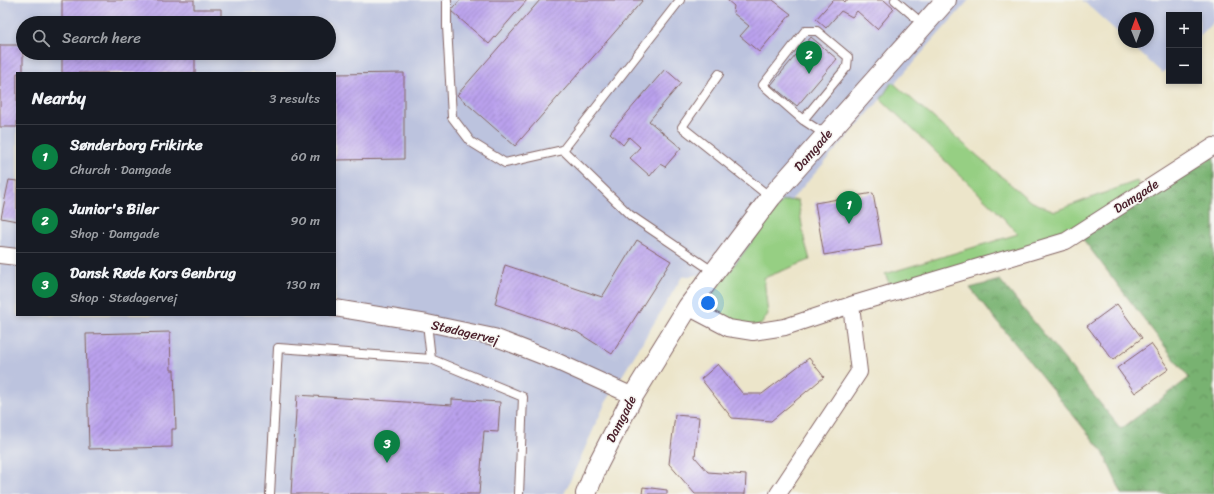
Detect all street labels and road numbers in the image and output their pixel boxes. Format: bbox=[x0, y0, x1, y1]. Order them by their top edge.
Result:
street label: Damgade bbox=[788, 123, 838, 177]
street label: Damgade bbox=[1109, 173, 1163, 219]
street label: Stødagervej bbox=[429, 313, 502, 351]
street label: Damgade bbox=[599, 391, 643, 447]

